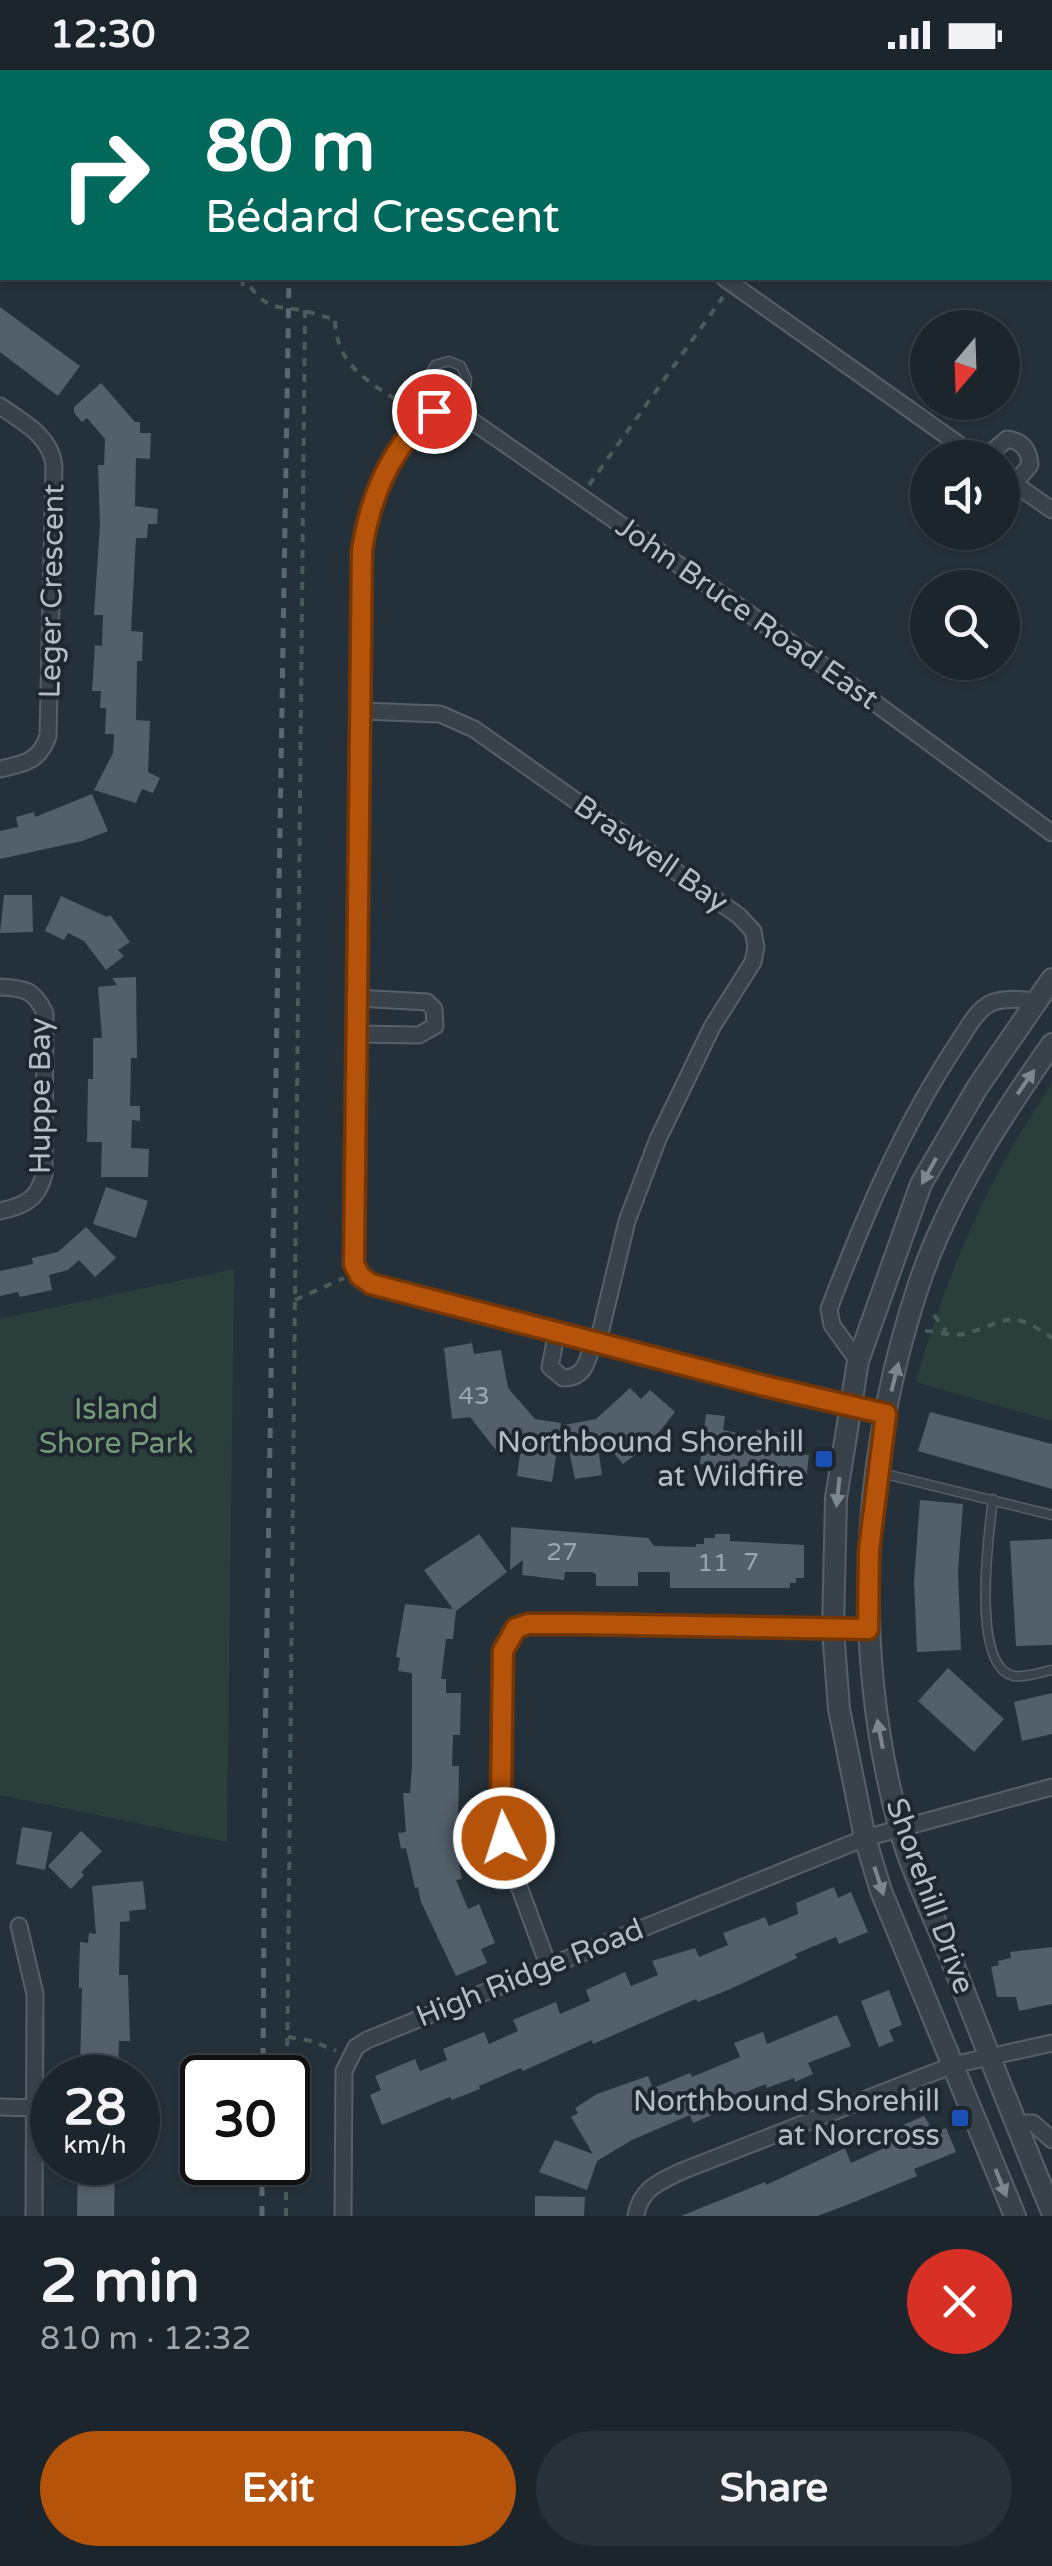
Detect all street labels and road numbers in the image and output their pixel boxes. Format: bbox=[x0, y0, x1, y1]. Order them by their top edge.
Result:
street label: Leger Crescent bbox=[32, 483, 72, 699]
street label: John Bruce Road East bbox=[608, 508, 886, 718]
street label: Braswell Bay bbox=[567, 787, 735, 921]
street label: Huppe Bay bbox=[22, 1018, 59, 1174]
street label: Shorehill Drive bbox=[878, 1793, 982, 1999]
street label: High Ridge Road bbox=[411, 1911, 649, 2035]

